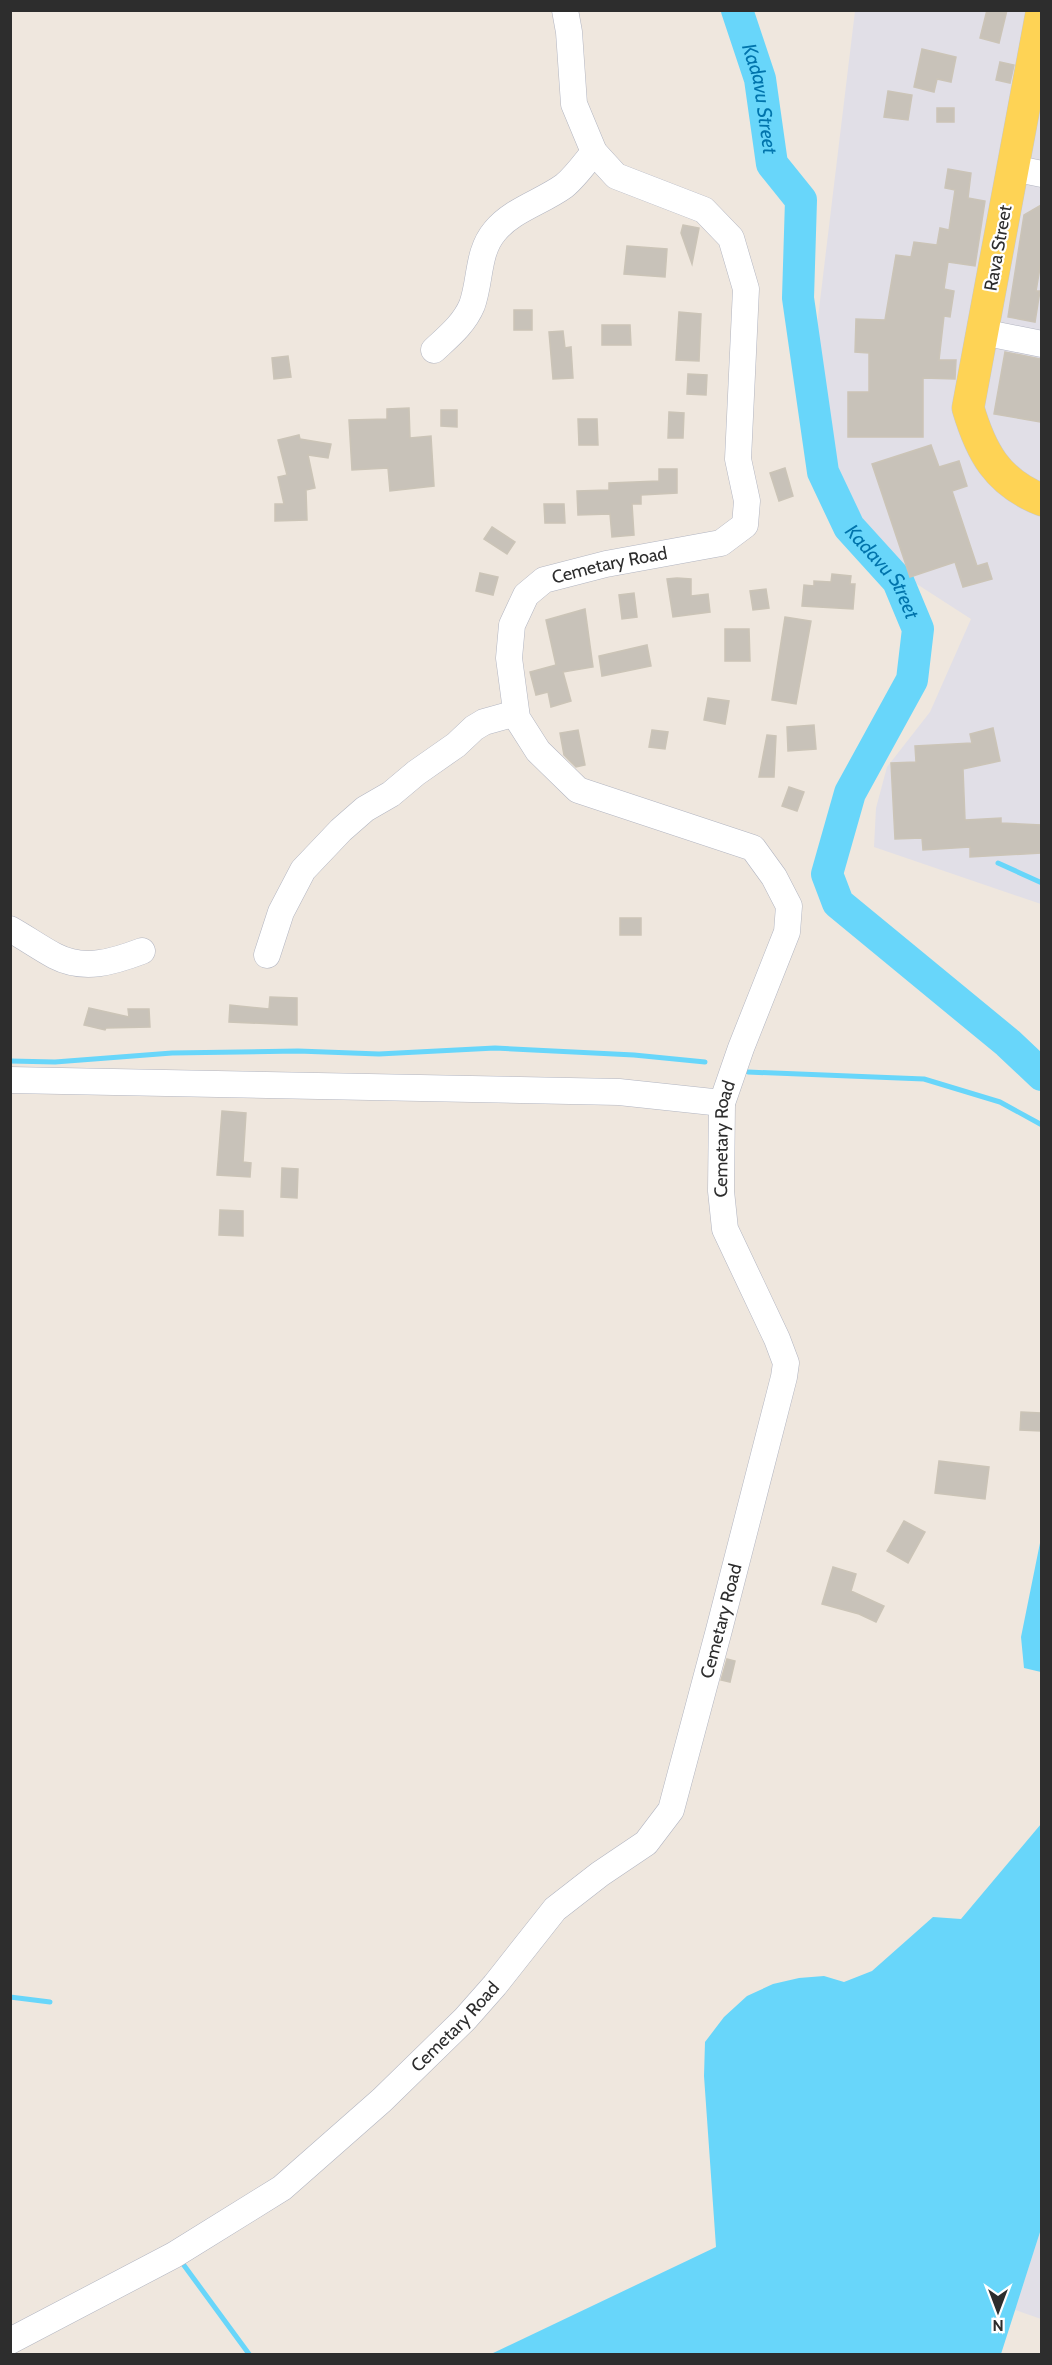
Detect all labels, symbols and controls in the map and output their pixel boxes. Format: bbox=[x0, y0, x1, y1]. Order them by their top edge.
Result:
water label: Kadavu Street bbox=[737, 40, 783, 156]
street label: Rava Street bbox=[980, 203, 1016, 293]
water label: Kadavu Street bbox=[840, 519, 925, 623]
street label: Cemetary Road bbox=[549, 542, 669, 589]
street label: Cemetary Road bbox=[710, 1077, 740, 1199]
street label: Cemetary Road bbox=[696, 1561, 747, 1681]
street label: Cemetary Road bbox=[406, 1977, 504, 2077]
north arrow bbox=[968, 2281, 1028, 2341]
text: N bbox=[992, 2316, 1004, 2335]

